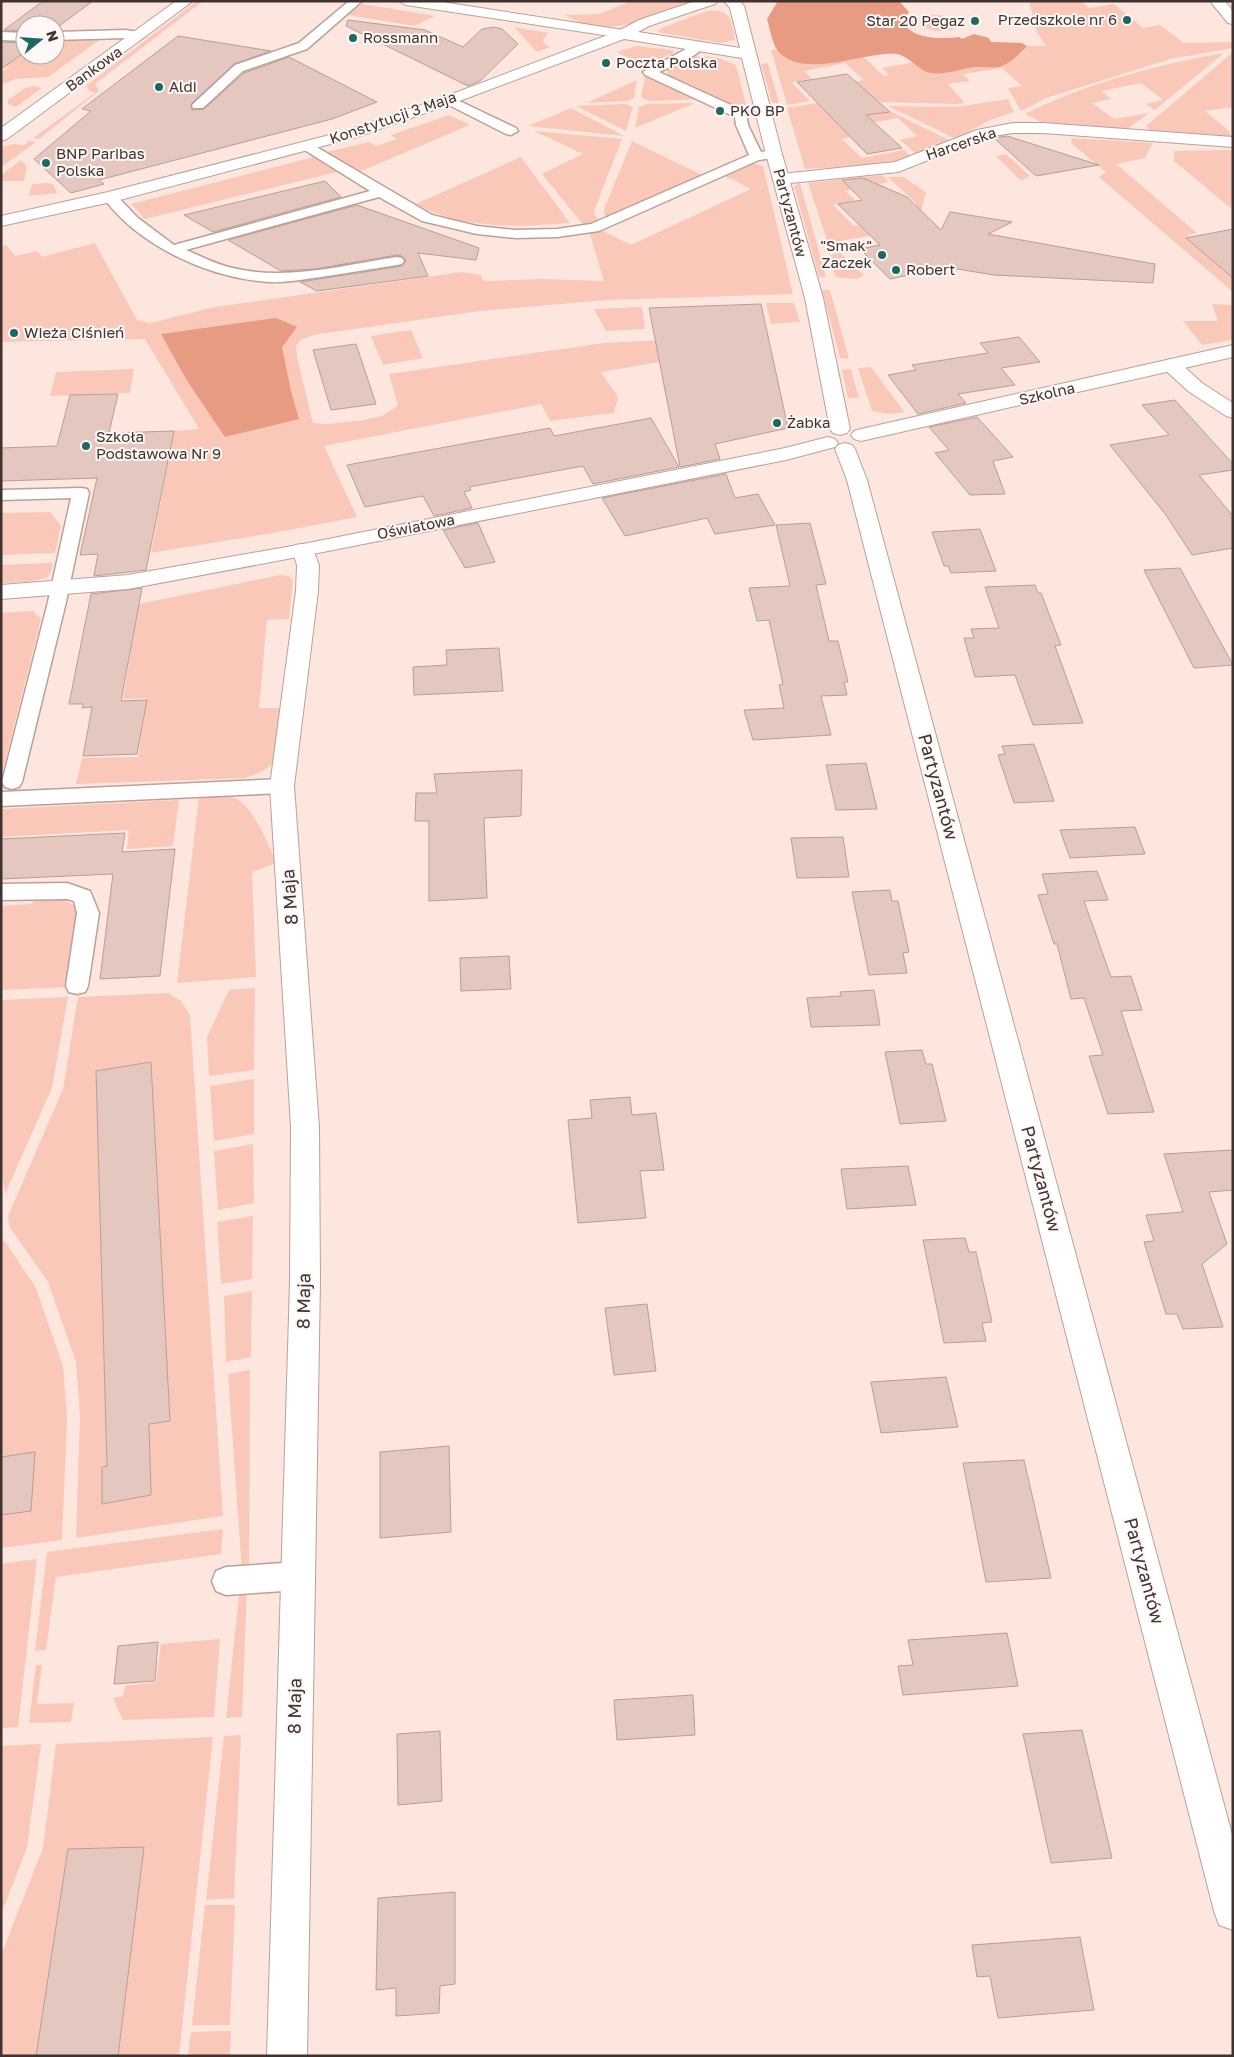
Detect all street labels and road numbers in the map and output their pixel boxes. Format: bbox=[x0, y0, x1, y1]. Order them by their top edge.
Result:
street label: Bankowa bbox=[62, 42, 125, 95]
street label: Konstytucji 3 Maja bbox=[327, 87, 458, 147]
street label: Harcerska bbox=[923, 123, 998, 163]
street label: Partyzantów bbox=[770, 166, 811, 259]
street label: Szkolna bbox=[1017, 378, 1076, 408]
street label: Oświatowa bbox=[375, 510, 456, 542]
street label: Partyzantów bbox=[914, 731, 964, 843]
street label: 8 Maja bbox=[276, 868, 302, 926]
street label: Partyzantów bbox=[1017, 1123, 1067, 1235]
street label: 8 Maja bbox=[292, 1273, 314, 1329]
street label: Partyzantów bbox=[1120, 1515, 1170, 1627]
street label: 8 Maja bbox=[283, 1678, 305, 1734]

